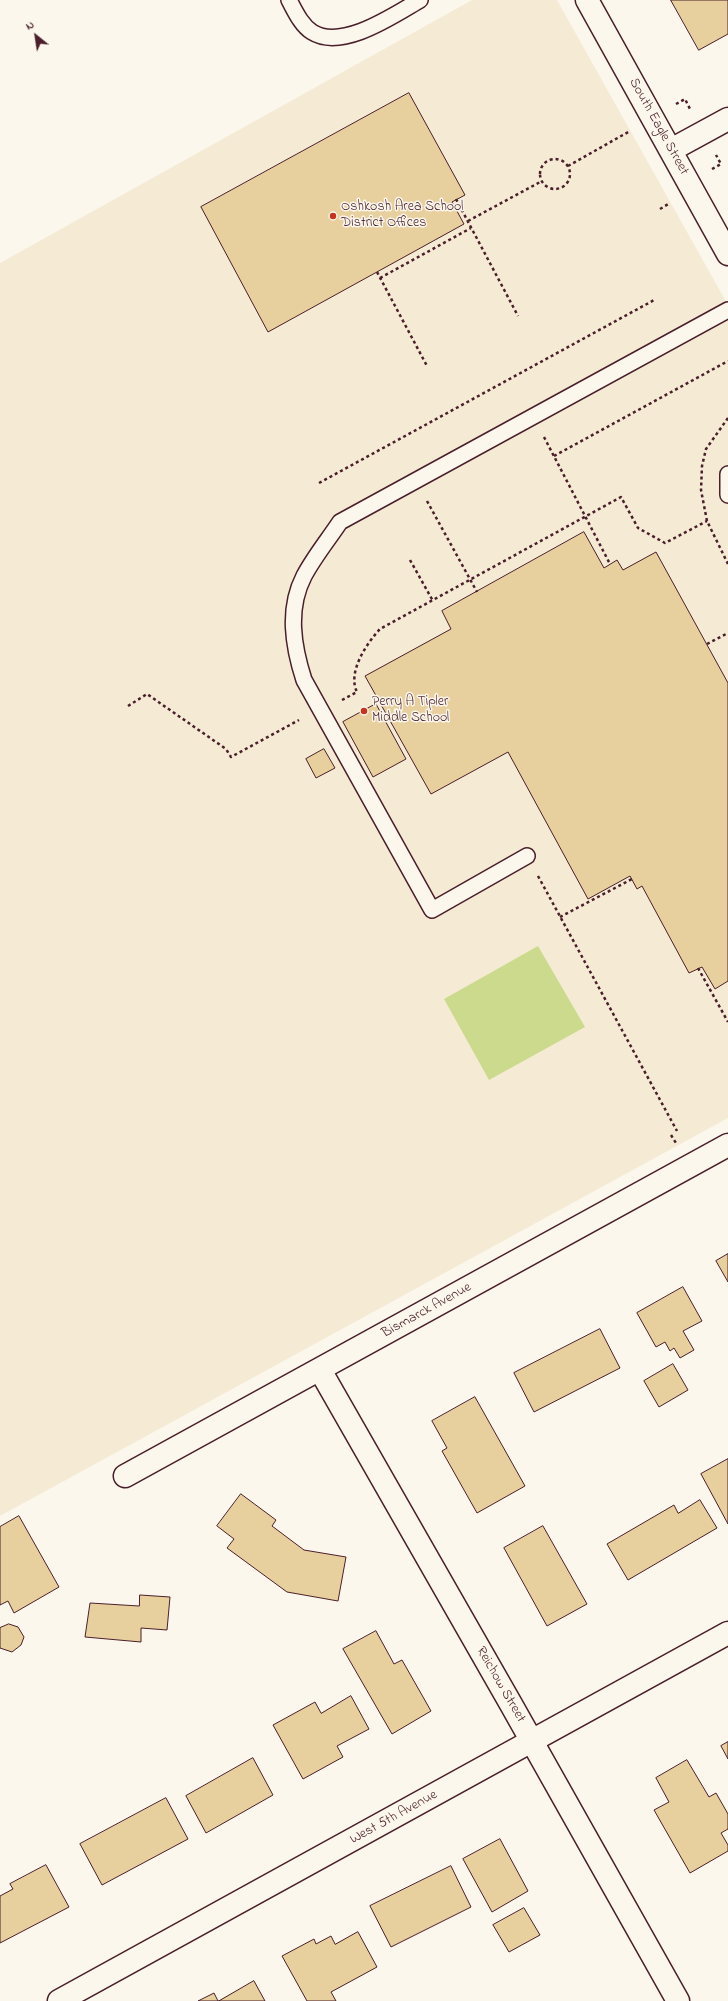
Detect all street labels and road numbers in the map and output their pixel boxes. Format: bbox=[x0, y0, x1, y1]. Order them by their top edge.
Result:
street label: South Eagle Street bbox=[624, 76, 692, 178]
street label: Bismarck Avenue bbox=[379, 1280, 475, 1342]
street label: Reichow Street bbox=[472, 1644, 528, 1726]
street label: West 5th Avenue bbox=[347, 1787, 441, 1849]

